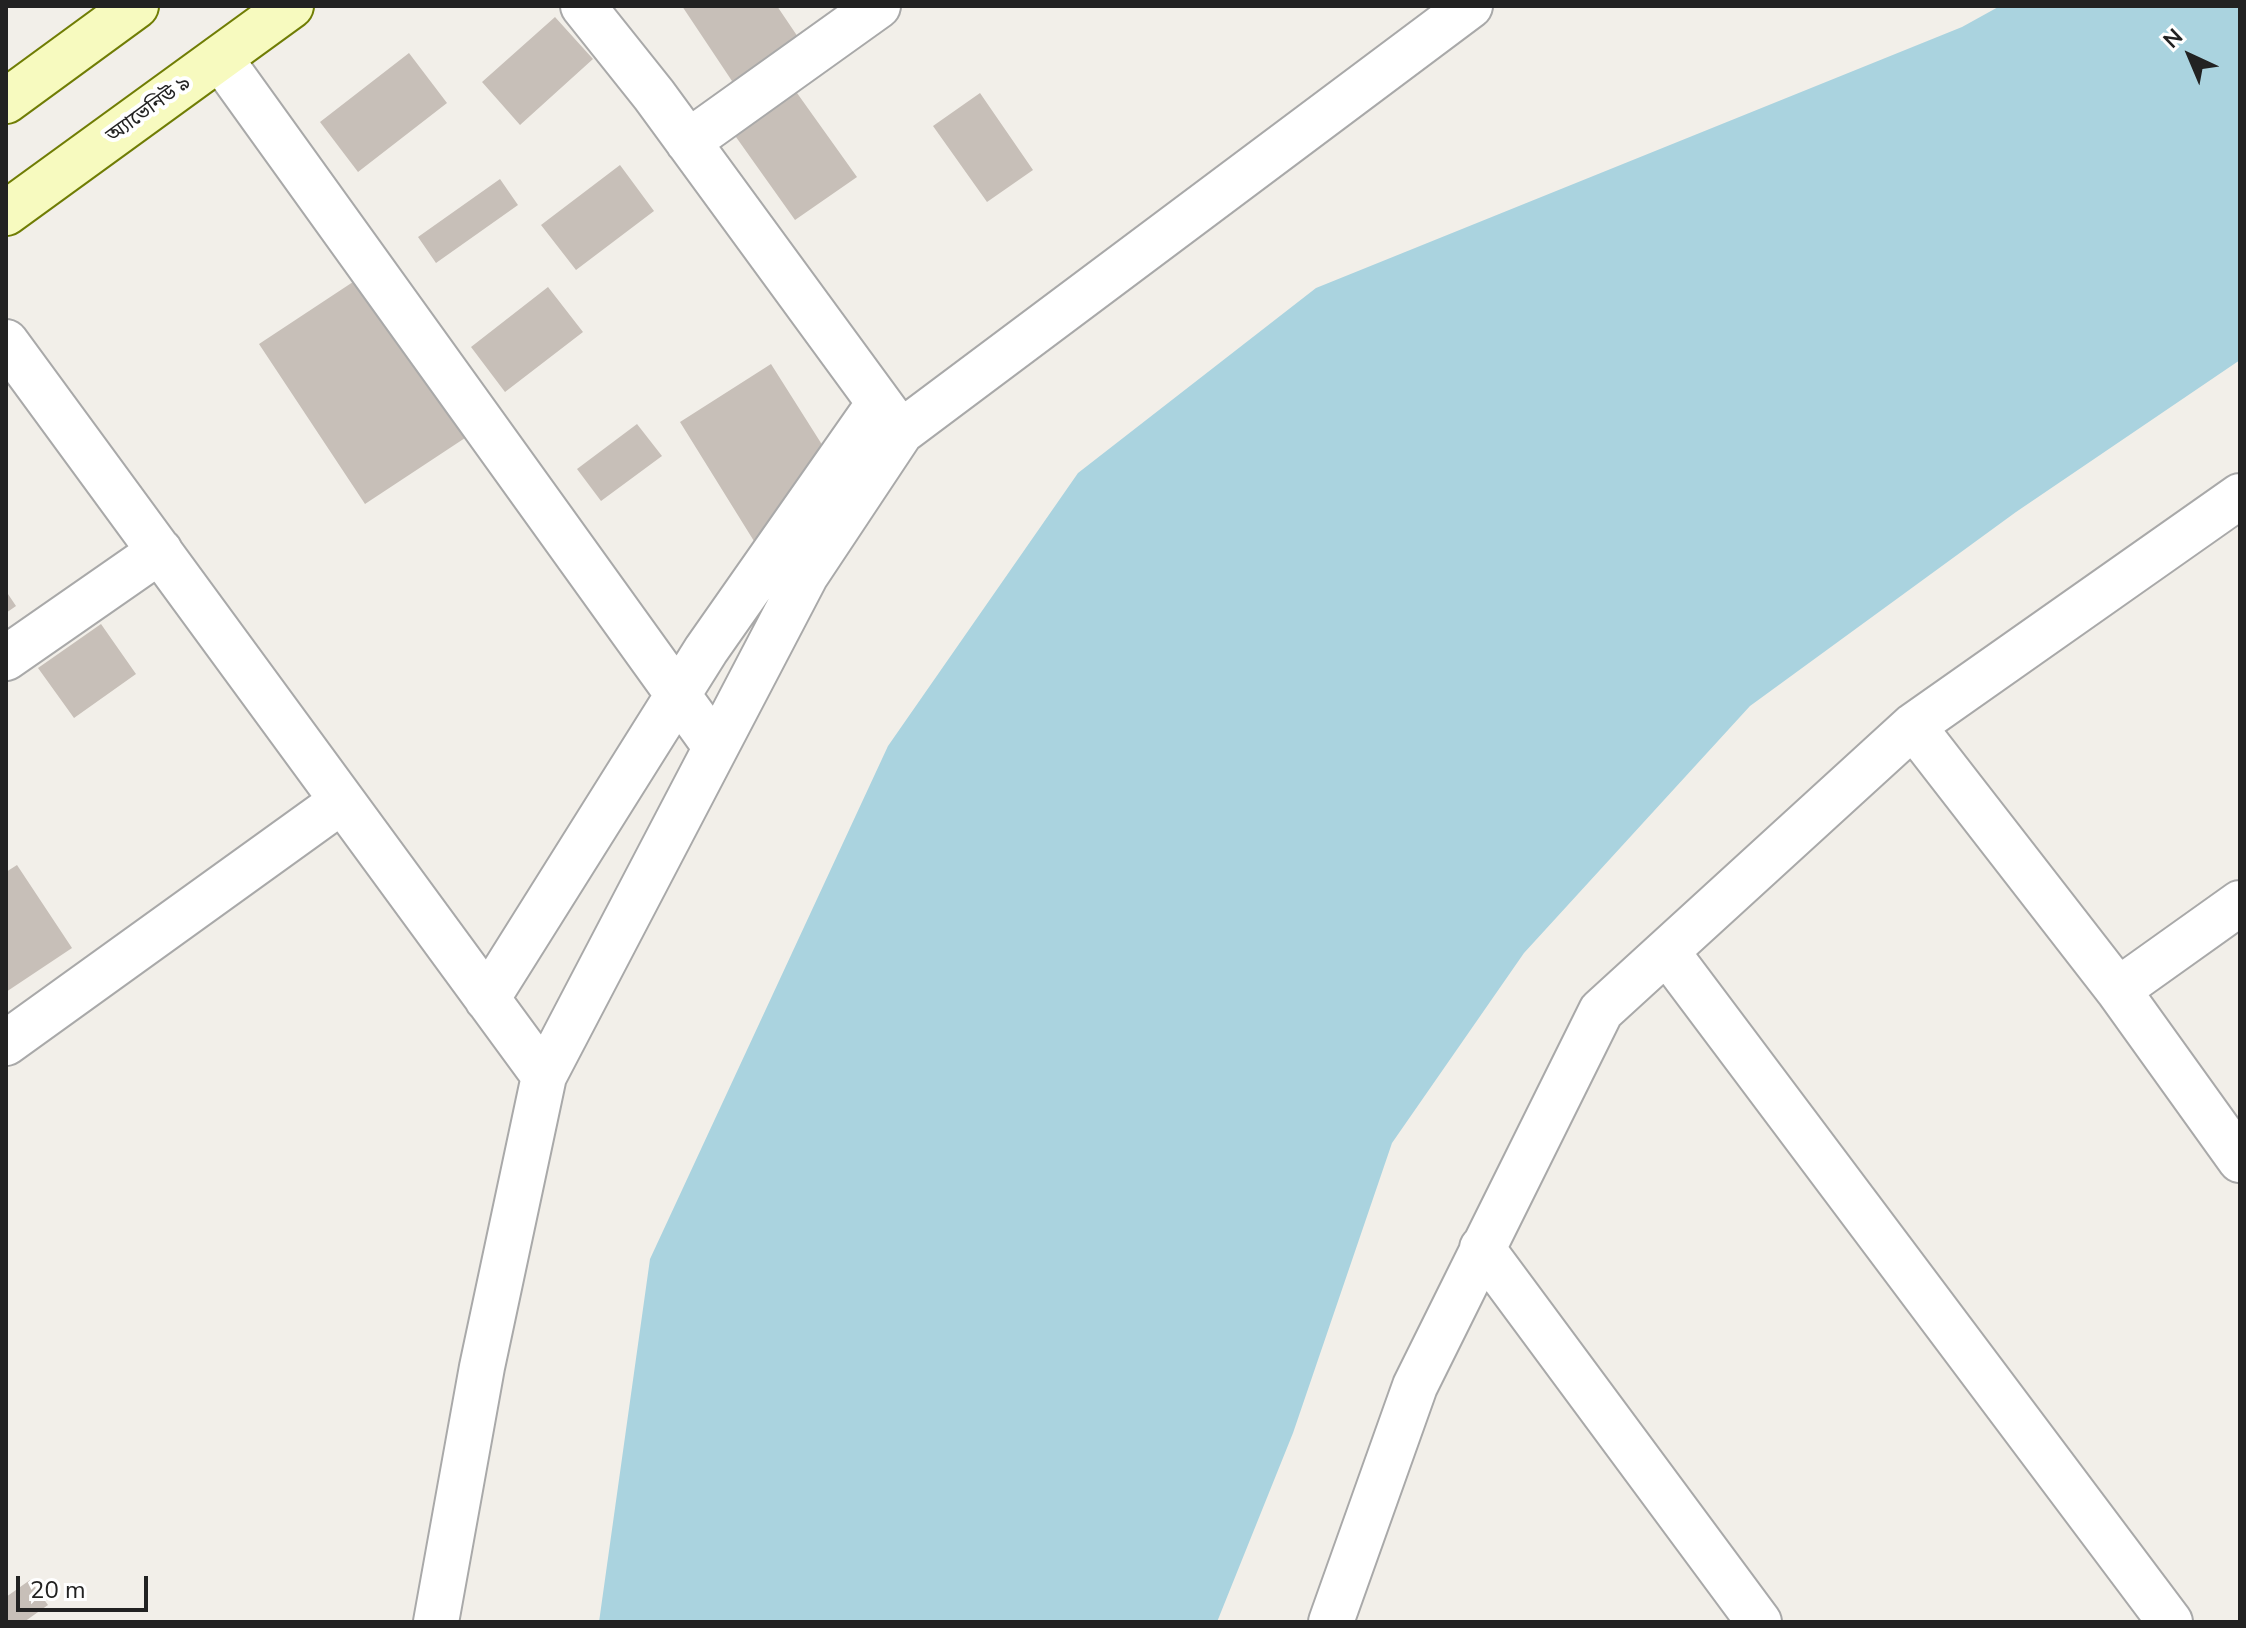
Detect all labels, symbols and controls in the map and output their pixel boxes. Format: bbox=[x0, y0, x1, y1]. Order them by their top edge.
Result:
north arrow bbox=[2150, 16, 2230, 96]
text: N bbox=[2157, 22, 2190, 55]
street label: অ্যাভেনিউ ৯ bbox=[102, 71, 196, 149]
scale bar bbox=[20, 1560, 152, 1610]
text: 20 m bbox=[30, 1574, 86, 1606]

